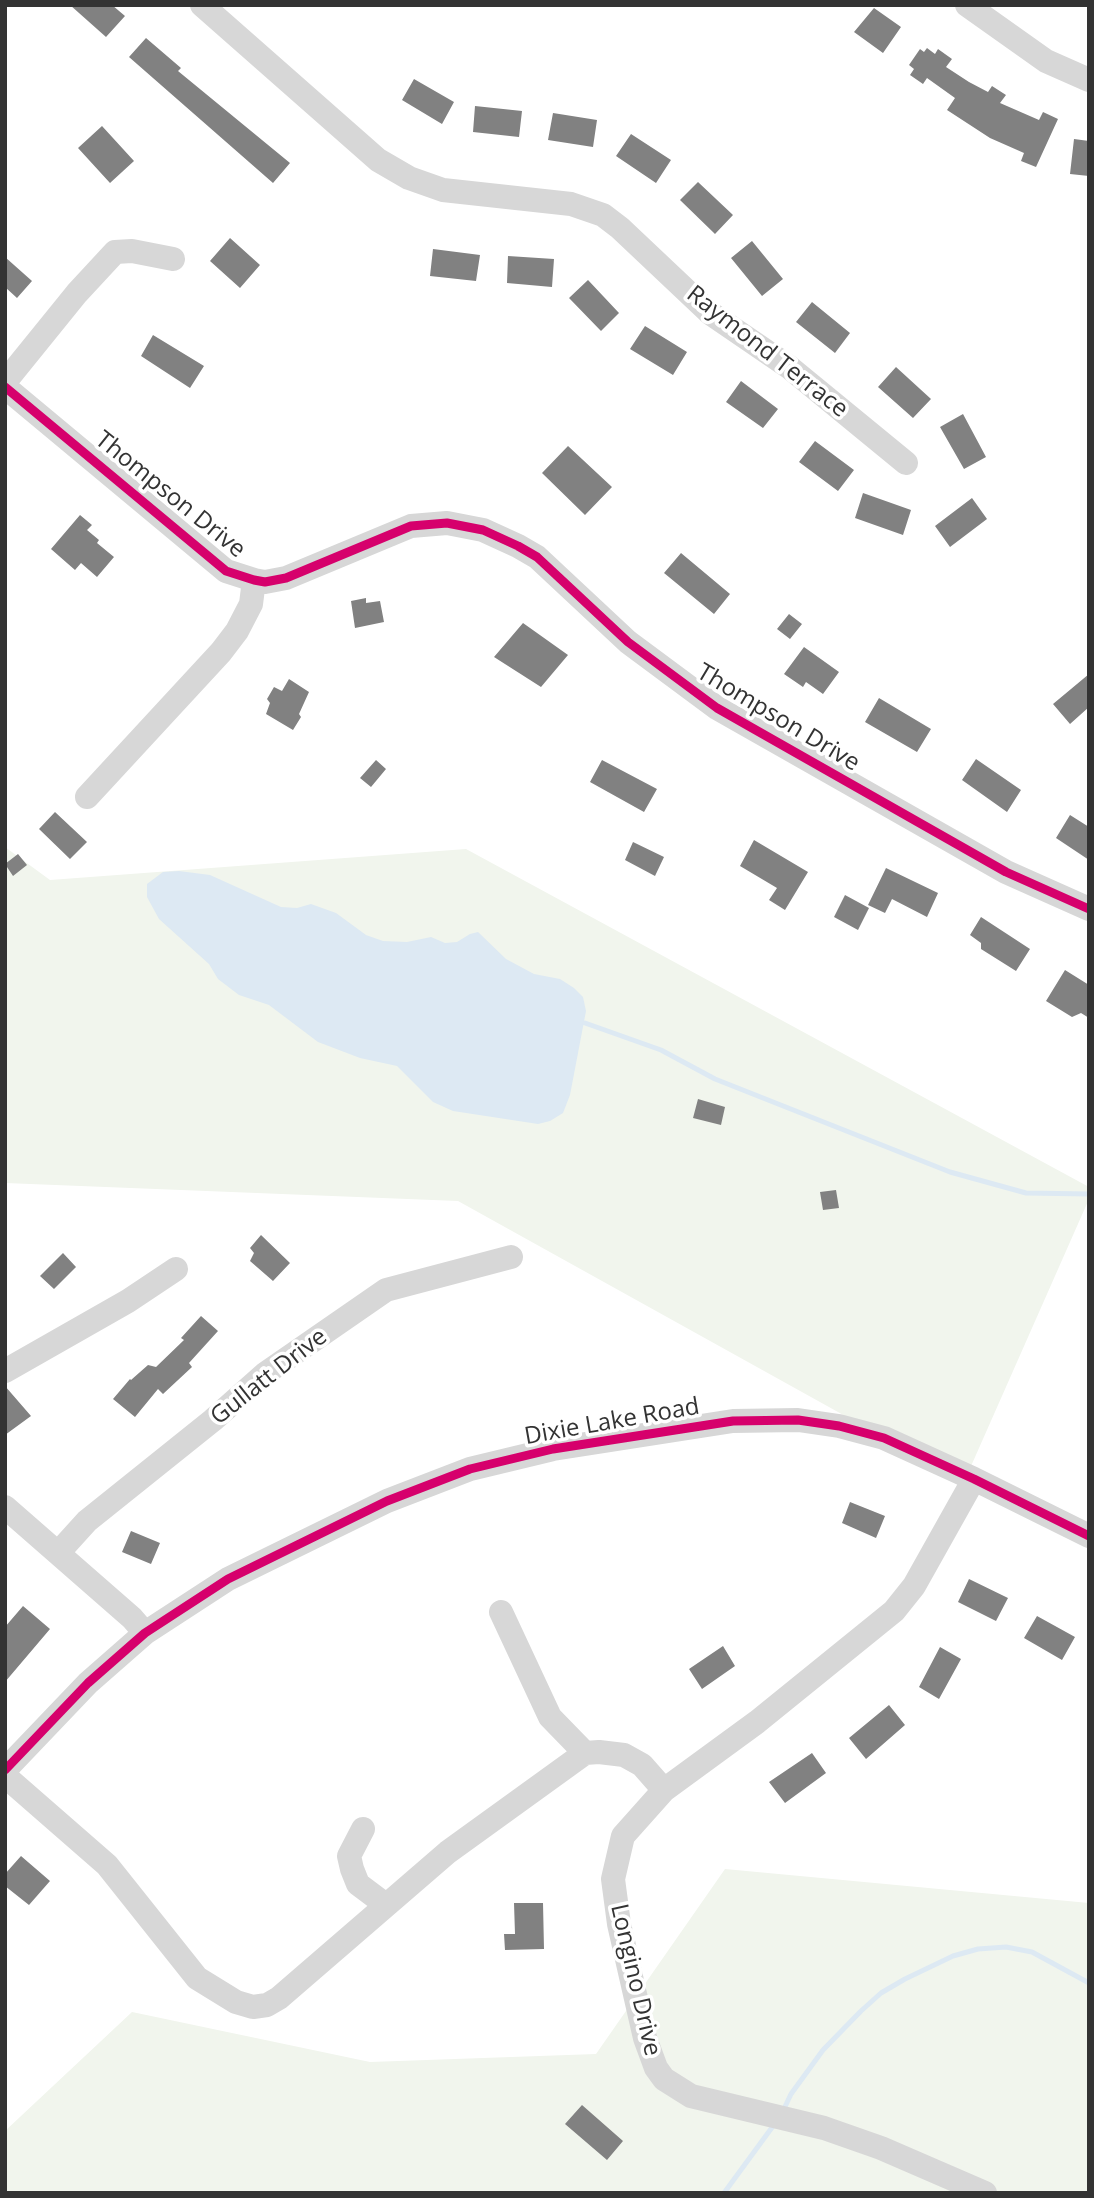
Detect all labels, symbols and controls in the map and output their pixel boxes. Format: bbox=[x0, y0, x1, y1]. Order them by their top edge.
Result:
street label: Raymond Terrace bbox=[680, 280, 854, 424]
street label: Thompson Drive bbox=[89, 426, 251, 564]
street label: Thompson Drive bbox=[691, 658, 865, 778]
street label: Gullatt Drive bbox=[205, 1323, 333, 1431]
street label: Dixie Lake Road bbox=[522, 1392, 702, 1452]
street label: Longino Drive bbox=[604, 1901, 666, 2059]

